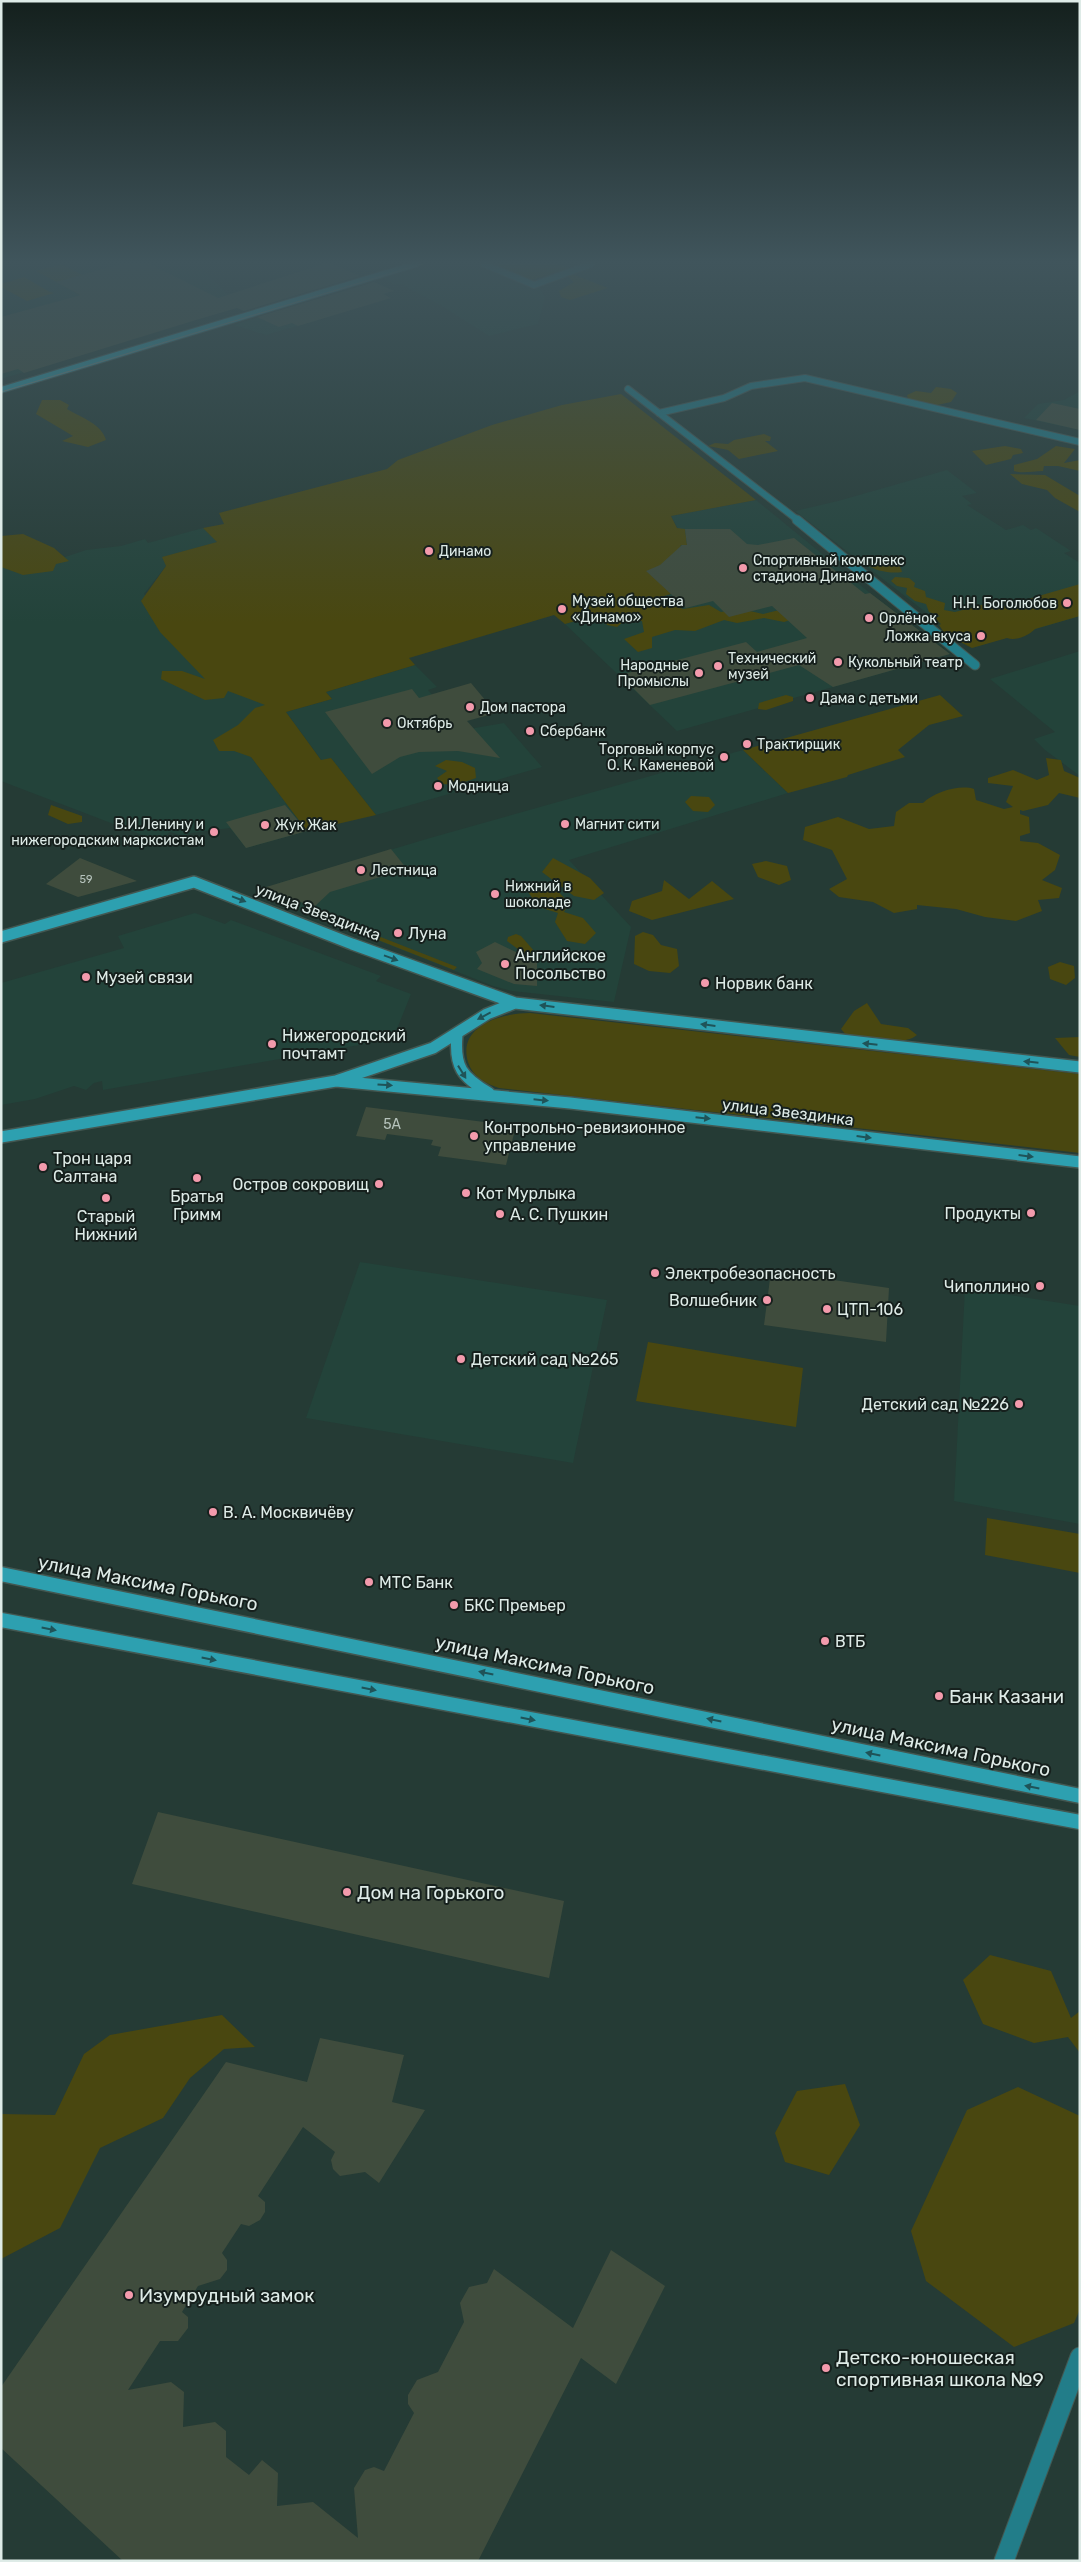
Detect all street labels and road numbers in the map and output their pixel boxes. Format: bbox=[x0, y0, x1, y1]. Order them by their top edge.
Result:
street label: улица Звездинка bbox=[253, 879, 383, 945]
street label: улица Звездинка bbox=[721, 1094, 855, 1130]
street label: улица Максима Горького bbox=[36, 1550, 260, 1616]
street label: улица Максима Горького bbox=[433, 1631, 657, 1699]
street label: улица Максима Горького bbox=[829, 1713, 1053, 1781]

